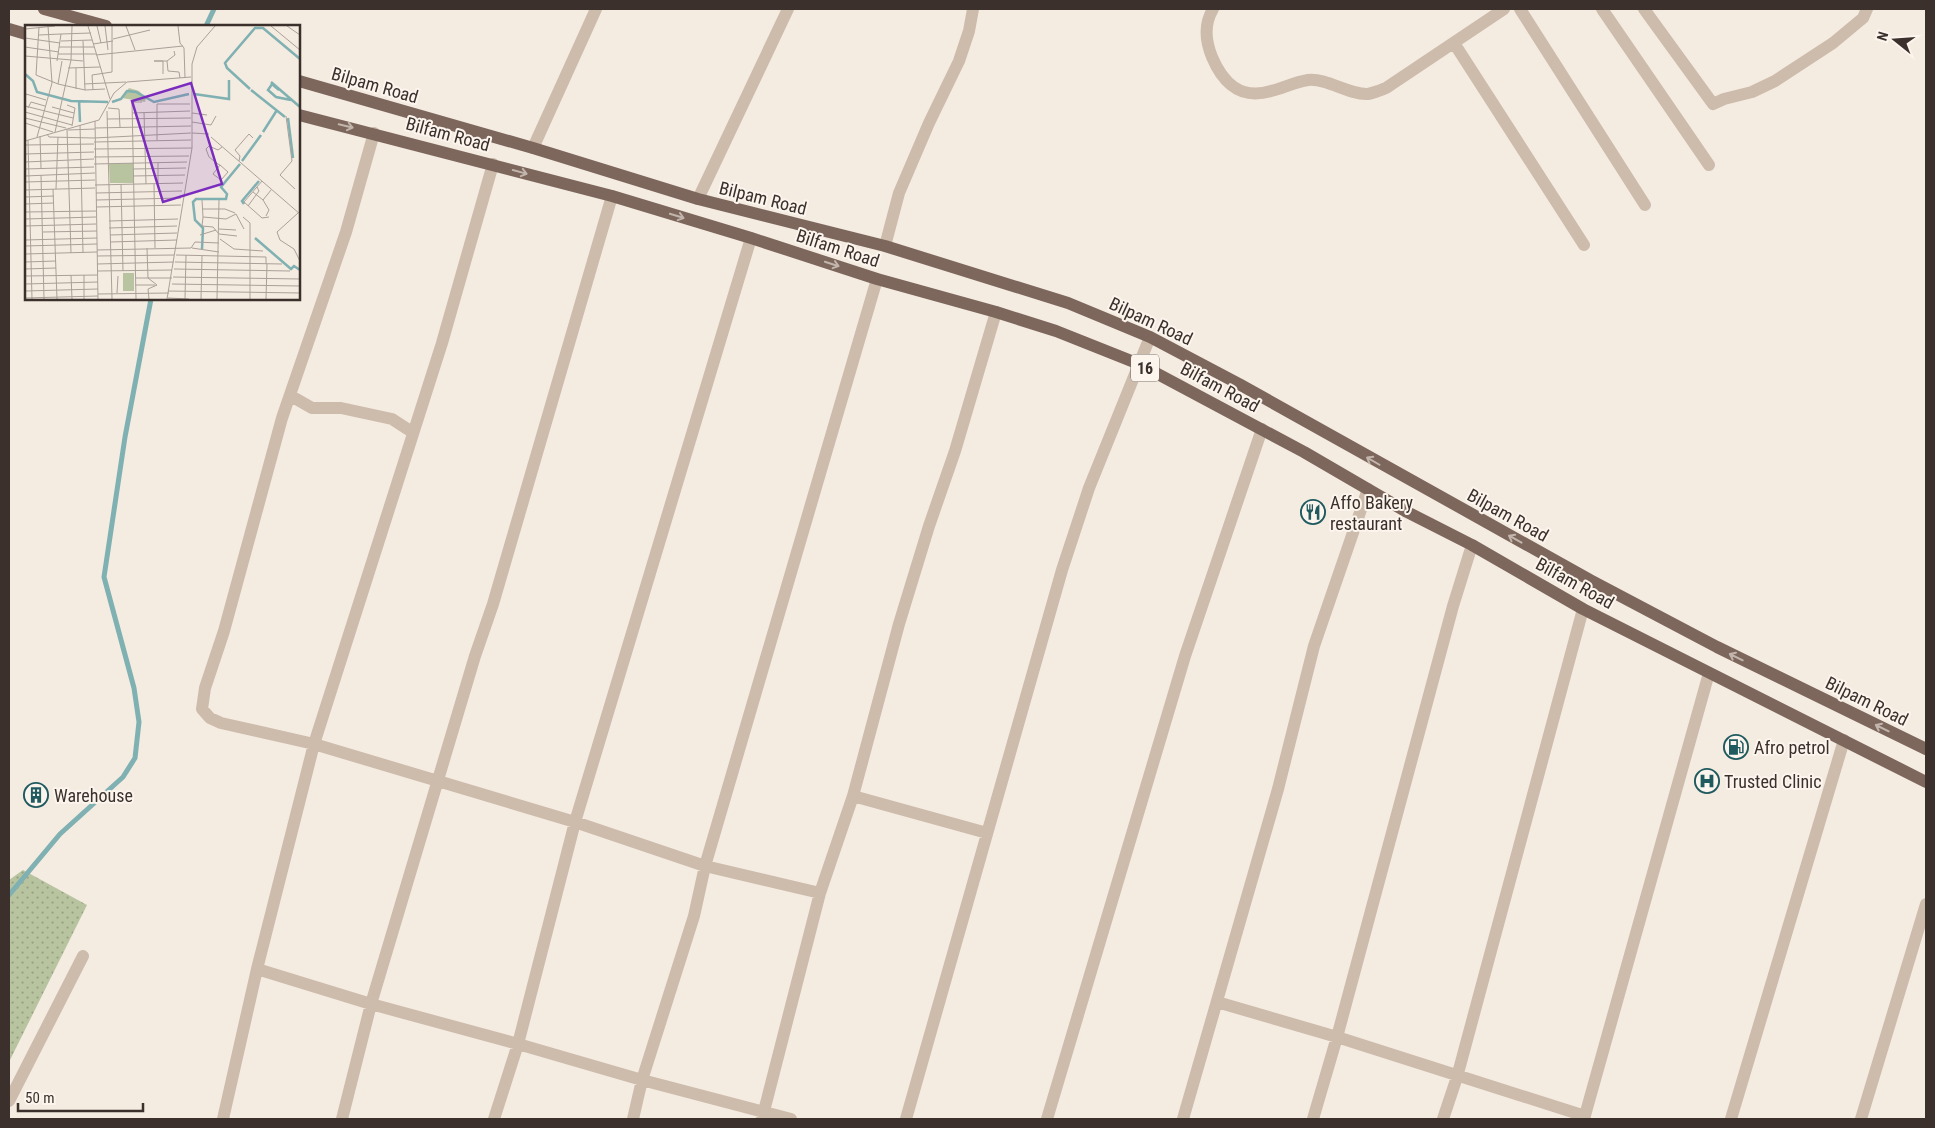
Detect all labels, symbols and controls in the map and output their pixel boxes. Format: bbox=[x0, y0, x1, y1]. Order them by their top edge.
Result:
north arrow bbox=[1870, 15, 1920, 65]
inset map bbox=[25, 25, 300, 300]
text: N bbox=[1874, 30, 1891, 43]
street label: Bilpam Road bbox=[329, 63, 421, 107]
street label: Bilfam Road bbox=[404, 113, 492, 155]
one-way arrow bbox=[338, 122, 354, 131]
one-way arrow bbox=[512, 168, 528, 177]
street label: Bilpam Road bbox=[717, 177, 809, 219]
one-way arrow bbox=[668, 211, 684, 221]
street label: Bilfam Road bbox=[794, 225, 882, 271]
one-way arrow bbox=[823, 260, 839, 269]
street label: Bilpam Road bbox=[1106, 293, 1196, 349]
road number: 16 bbox=[1131, 354, 1159, 382]
street label: Bilfam Road bbox=[1177, 357, 1263, 417]
one-way arrow bbox=[1367, 455, 1381, 465]
street label: Bilpam Road bbox=[1464, 484, 1552, 546]
place label: Affo Bakery restaurant bbox=[1330, 492, 1413, 534]
restaurant icon: Affo Bakery restaurant bbox=[1300, 499, 1326, 525]
one-way arrow bbox=[1509, 534, 1523, 544]
street label: Bilfam Road bbox=[1532, 553, 1618, 613]
one-way arrow bbox=[1729, 651, 1744, 661]
street label: Bilpam Road bbox=[1822, 672, 1912, 730]
one-way arrow bbox=[1875, 723, 1890, 732]
fuel station icon: Afro petrol bbox=[1723, 734, 1749, 760]
place label: Afro petrol bbox=[1754, 737, 1830, 758]
hospital icon: Trusted Clinic bbox=[1694, 768, 1720, 794]
place label: Trusted Clinic bbox=[1724, 771, 1822, 792]
building icon: Warehouse bbox=[23, 782, 49, 808]
place label: Warehouse bbox=[54, 785, 133, 806]
scale bar bbox=[18, 1080, 142, 1112]
text: 50 m bbox=[25, 1089, 55, 1107]

